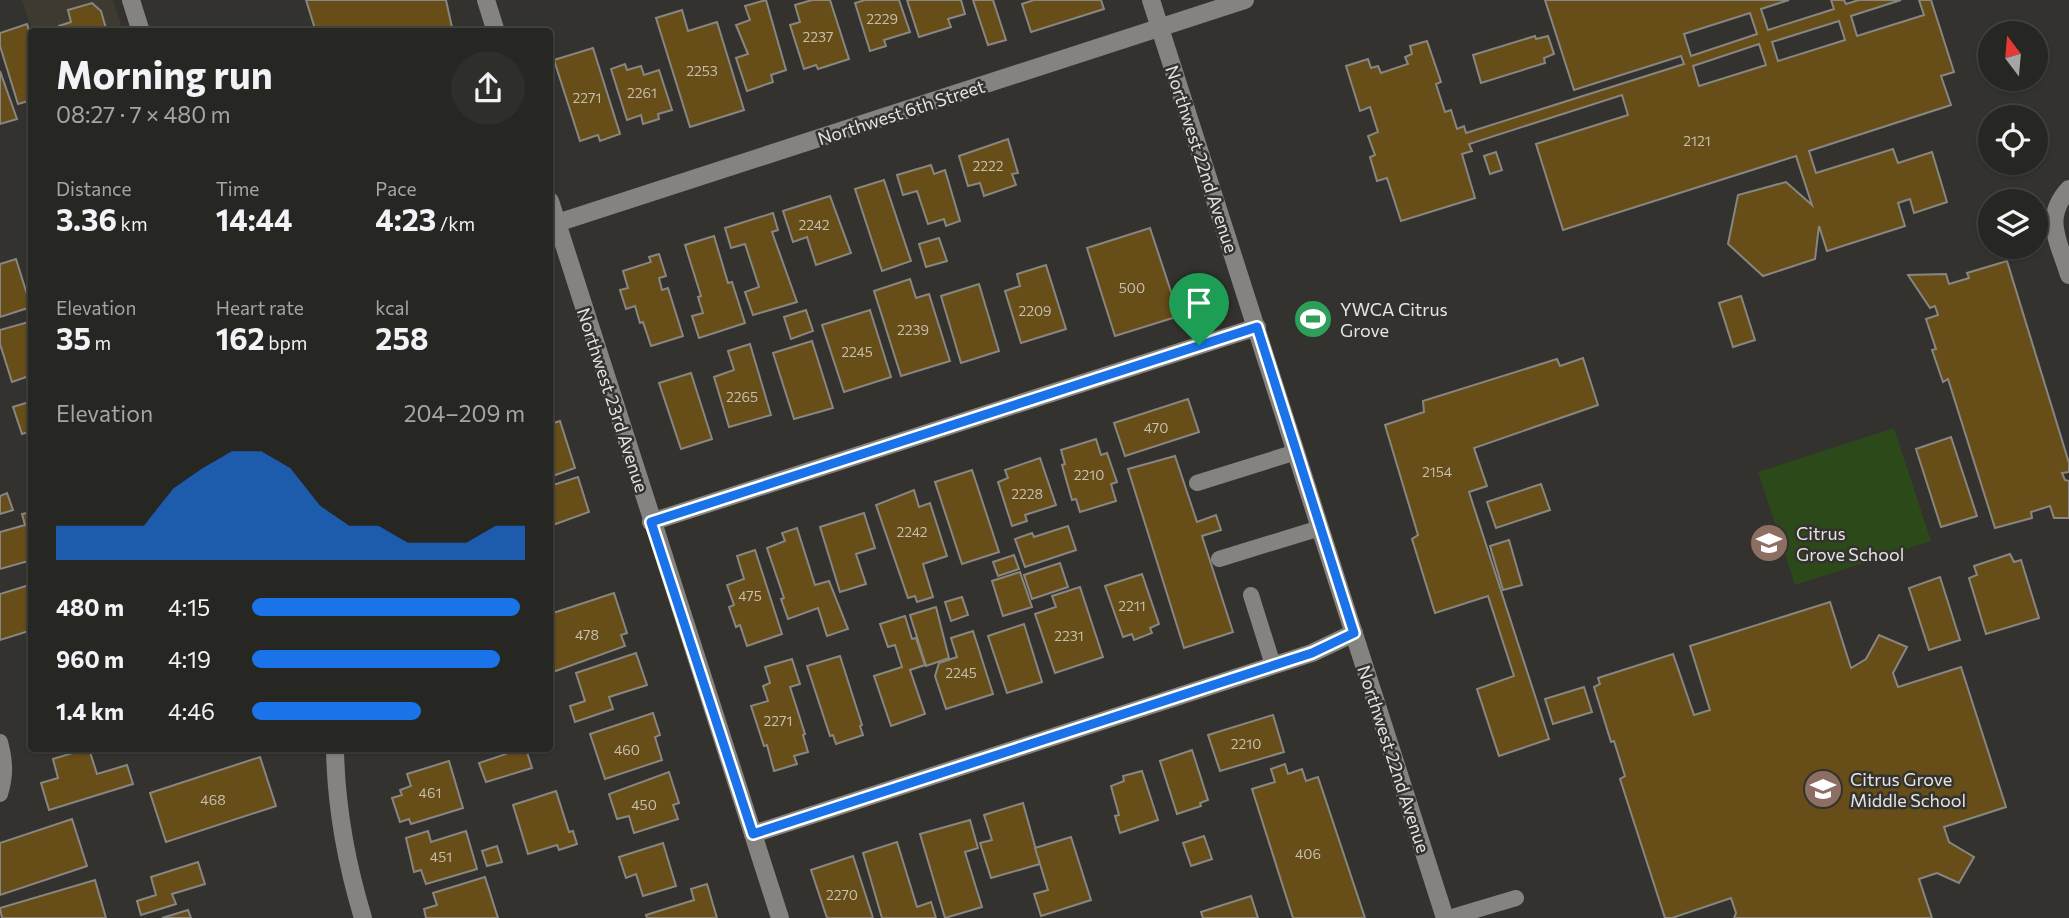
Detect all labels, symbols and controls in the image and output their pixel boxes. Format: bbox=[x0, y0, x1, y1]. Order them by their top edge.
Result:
house number: 2229 bbox=[866, 10, 898, 27]
north arrow bbox=[1978, 21, 2048, 91]
map controls bbox=[1978, 21, 2048, 259]
house number: 2237 bbox=[803, 28, 833, 45]
text: Morning run bbox=[56, 50, 273, 97]
button: share bbox=[451, 51, 525, 125]
house number: 2253 bbox=[686, 62, 718, 79]
street label: Northwest 22nd Avenue bbox=[1161, 63, 1243, 255]
street label: Northwest 6th Street bbox=[815, 75, 987, 149]
house number: 2261 bbox=[627, 84, 657, 101]
house number: 2271 bbox=[573, 89, 601, 106]
text: 08:27 · 7 × 480 m bbox=[56, 100, 231, 128]
button: locate bbox=[1978, 105, 2048, 175]
house number: 2121 bbox=[1683, 132, 1711, 149]
house number: 2222 bbox=[972, 157, 1004, 174]
text: Distance bbox=[56, 177, 132, 200]
text: Time bbox=[216, 177, 259, 200]
text: Pace bbox=[375, 177, 417, 200]
button: layers bbox=[1978, 189, 2048, 259]
text: 3.36 bbox=[56, 200, 117, 237]
text: 14:44 bbox=[216, 200, 292, 237]
text: 4:23 bbox=[375, 200, 436, 237]
text: km bbox=[117, 212, 148, 235]
text: /km bbox=[436, 212, 475, 235]
house number: 2242 bbox=[798, 216, 830, 233]
pin bbox=[1169, 273, 1229, 345]
house number: 500 bbox=[1119, 279, 1145, 296]
icon: arrive bbox=[1180, 284, 1218, 322]
text: Elevation bbox=[56, 296, 136, 319]
text: Heart rate bbox=[216, 296, 304, 319]
text: kcal bbox=[375, 296, 409, 319]
sports icon: YWCA Citrus Grove bbox=[1292, 298, 1334, 340]
place label: YWCA Citrus Grove bbox=[1340, 298, 1448, 341]
house number: 2209 bbox=[1018, 302, 1052, 319]
street label: Northwest 23rd Avenue bbox=[573, 305, 653, 495]
text: 35 bbox=[56, 319, 91, 356]
text: 162 bbox=[216, 319, 265, 356]
text: 258 bbox=[375, 319, 428, 356]
house number: 2239 bbox=[897, 321, 929, 338]
text: m bbox=[91, 331, 111, 354]
text: bpm bbox=[265, 331, 307, 354]
house number: 2245 bbox=[841, 343, 873, 360]
house number: 2265 bbox=[726, 388, 758, 405]
text: Elevation bbox=[56, 399, 153, 427]
text: 204–209 m bbox=[404, 399, 525, 427]
house number: 470 bbox=[1144, 419, 1168, 436]
house number: 2154 bbox=[1422, 463, 1453, 480]
house number: 2210 bbox=[1074, 466, 1104, 483]
house number: 2228 bbox=[1011, 485, 1043, 502]
school or university icon: Citrus Grove School bbox=[1748, 522, 1790, 564]
place label: Citrus Grove School bbox=[1796, 522, 1904, 565]
house number: 2242 bbox=[896, 523, 928, 540]
house number: 475 bbox=[738, 587, 762, 604]
text: 480 m bbox=[56, 593, 124, 621]
text: 4:15 bbox=[168, 593, 210, 621]
house number: 2211 bbox=[1118, 597, 1146, 614]
house number: 478 bbox=[575, 626, 599, 643]
house number: 2231 bbox=[1054, 627, 1084, 644]
text: 960 m bbox=[56, 645, 124, 673]
text: 4:19 bbox=[168, 645, 211, 673]
street label: Northwest 22nd Avenue bbox=[1353, 663, 1435, 855]
house number: 2245 bbox=[945, 664, 977, 681]
text: 1.4 km bbox=[56, 697, 124, 725]
text: 4:46 bbox=[168, 697, 215, 725]
house number: 2271 bbox=[764, 712, 792, 729]
house number: 2210 bbox=[1231, 735, 1261, 752]
house number: 460 bbox=[614, 741, 640, 758]
school or university icon: Citrus Grove Middle School bbox=[1802, 768, 1844, 810]
place label: Citrus Grove Middle School bbox=[1850, 768, 1966, 811]
house number: 461 bbox=[419, 784, 441, 801]
house number: 468 bbox=[200, 791, 226, 808]
house number: 450 bbox=[631, 796, 657, 813]
house number: 406 bbox=[1295, 845, 1321, 862]
house number: 451 bbox=[430, 848, 452, 865]
house number: 2270 bbox=[826, 886, 858, 903]

